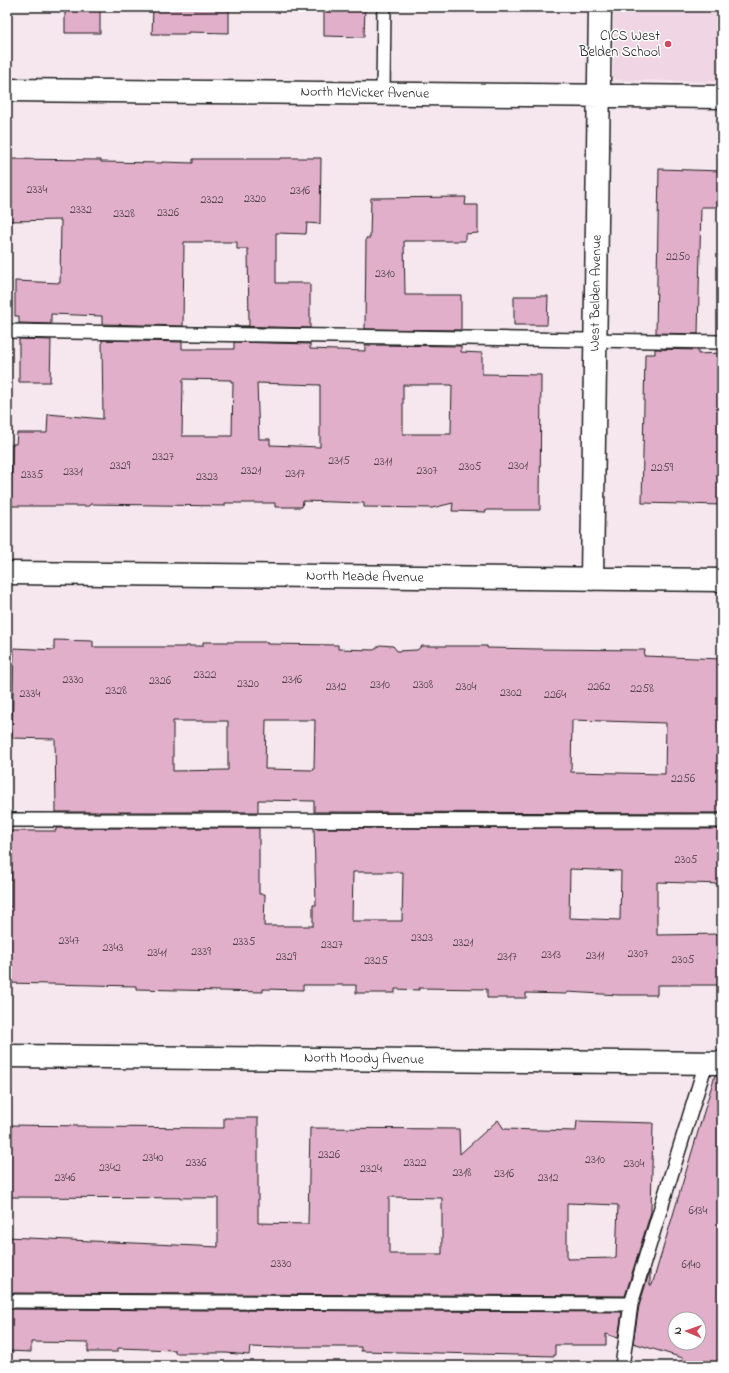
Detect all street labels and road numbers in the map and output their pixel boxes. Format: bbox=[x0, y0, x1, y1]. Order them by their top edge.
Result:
street label: North McVicker Avenue bbox=[300, 81, 430, 105]
street label: West Belden Avenue bbox=[584, 234, 608, 352]
street label: North Meade Avenue bbox=[306, 565, 425, 589]
street label: North Moody Avenue bbox=[304, 1047, 425, 1072]

